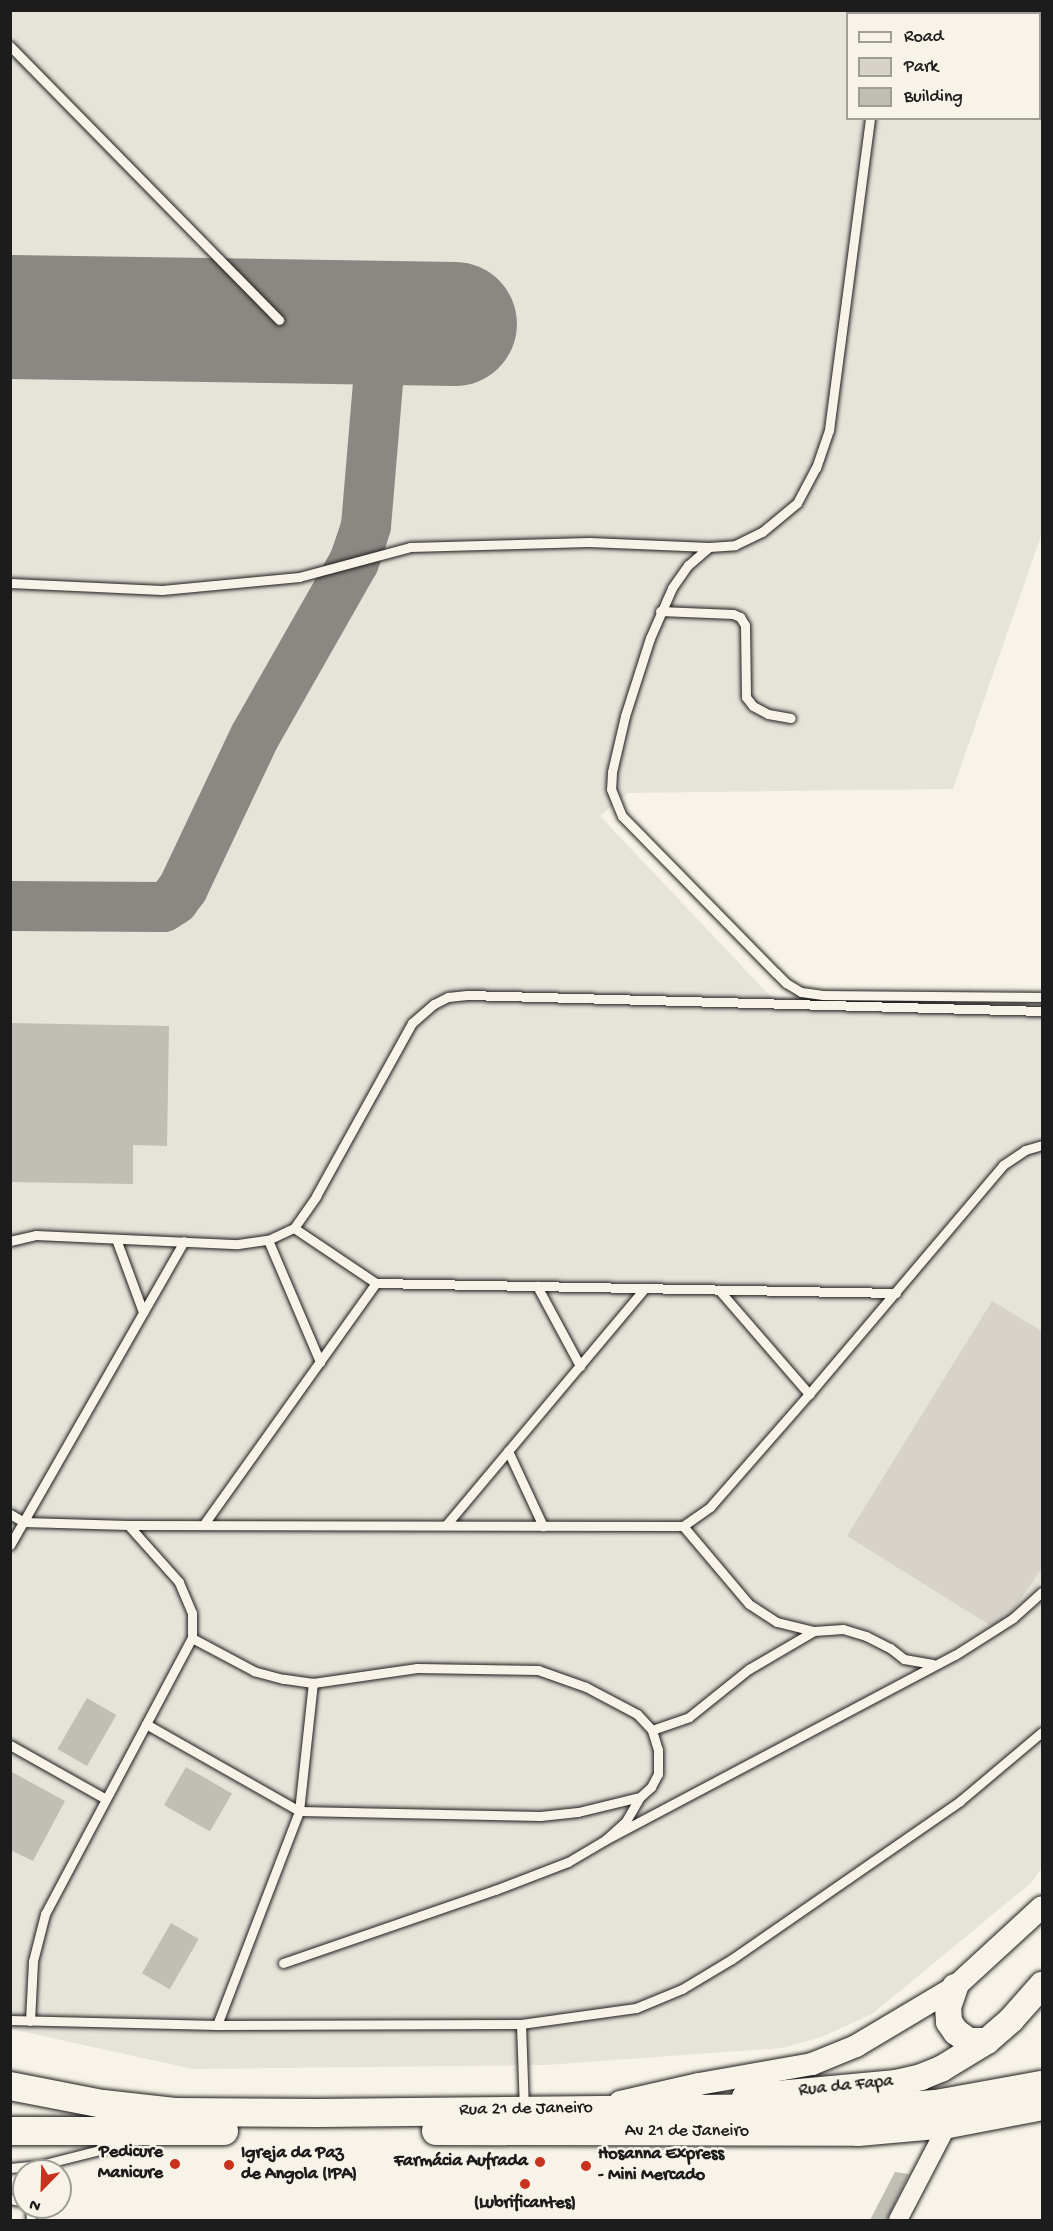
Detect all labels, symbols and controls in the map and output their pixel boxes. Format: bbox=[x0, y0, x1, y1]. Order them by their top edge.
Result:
legend bbox=[846, 12, 1041, 120]
text: Road bbox=[904, 27, 943, 48]
text: Park bbox=[904, 57, 938, 78]
text: Building bbox=[904, 87, 963, 108]
street label: Rua da Fapa bbox=[798, 2071, 894, 2103]
street label: Rua 21 de Janeiro bbox=[459, 2098, 593, 2122]
street label: Av 21 de Janeiro bbox=[625, 2121, 749, 2143]
place label: Pedicure Manicure bbox=[98, 2143, 163, 2186]
place label: Igreja da Paz de Angola (IPA) bbox=[241, 2144, 357, 2186]
place label: Hosanna Express - Mini Mercado bbox=[598, 2145, 724, 2188]
place label: Farmácia Aufrada bbox=[394, 2151, 528, 2173]
marker: Farmácia Aufrada bbox=[533, 2155, 547, 2169]
marker: Pedicure Manicure bbox=[168, 2157, 182, 2171]
marker: Igreja da Paz de Angola (IPA) bbox=[222, 2158, 236, 2172]
north arrow bbox=[12, 2159, 72, 2219]
marker: Hosanna Express - Mini Mercado bbox=[579, 2159, 593, 2173]
marker: (Lubrificantes) bbox=[518, 2177, 532, 2191]
text: N bbox=[27, 2193, 44, 2215]
place label: (Lubrificantes) bbox=[474, 2193, 576, 2215]

